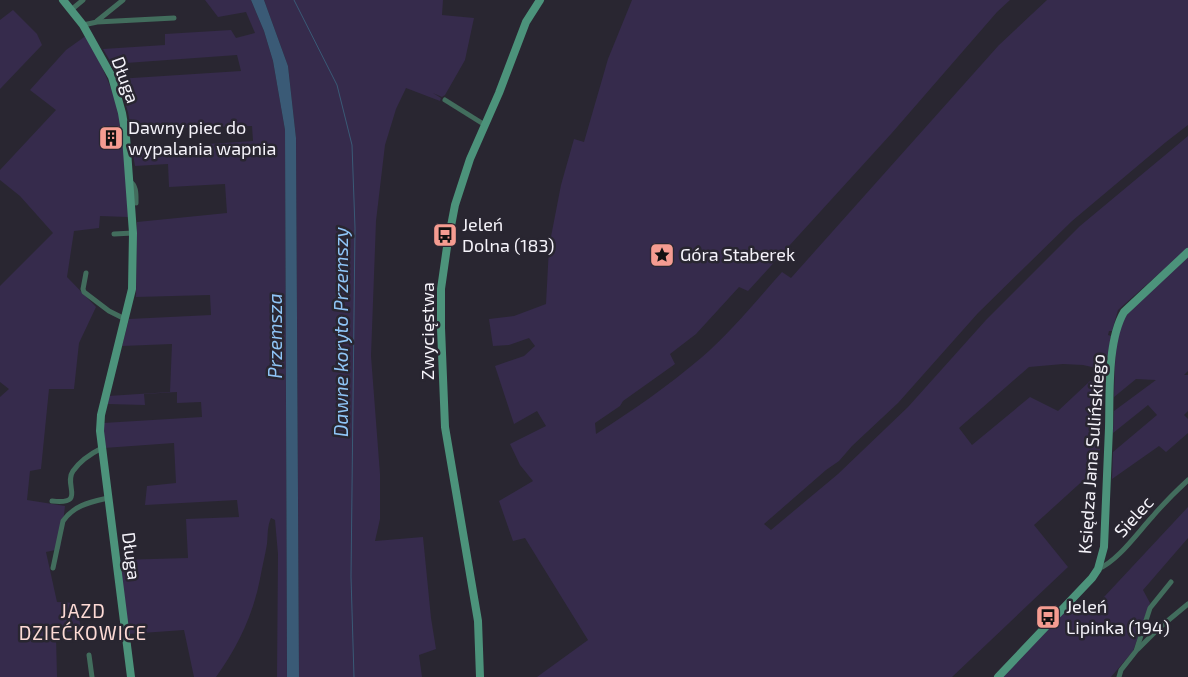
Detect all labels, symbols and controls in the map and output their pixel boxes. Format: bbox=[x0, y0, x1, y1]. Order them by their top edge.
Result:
street label: Długa bbox=[107, 53, 144, 106]
place label: Dawny piec do wypalania wapnia bbox=[128, 116, 276, 159]
building icon: Dawny piec do wypalania wapnia bbox=[98, 125, 124, 151]
place label: Jeleń Dolna (183) bbox=[462, 213, 555, 256]
bus stop icon: Jeleń Dolna (183) bbox=[432, 222, 458, 248]
water label: Dawne koryto Przemszy bbox=[329, 227, 353, 437]
place icon: Góra Staberek bbox=[649, 242, 675, 268]
place label: Góra Staberek bbox=[680, 243, 795, 265]
street label: Zwycięstwa bbox=[416, 282, 438, 380]
water label: Przemsza bbox=[263, 293, 286, 379]
street label: Księdza Jana Sulińskiego bbox=[1073, 353, 1109, 555]
street label: Sielec bbox=[1109, 491, 1158, 542]
street label: Długa bbox=[118, 531, 146, 581]
place label: Jeleń Lipinka (194) bbox=[1066, 595, 1170, 638]
district label: JAZD DZIEĆKOWICE bbox=[19, 599, 147, 644]
bus stop icon: Jeleń Lipinka (194) bbox=[1035, 604, 1061, 630]

